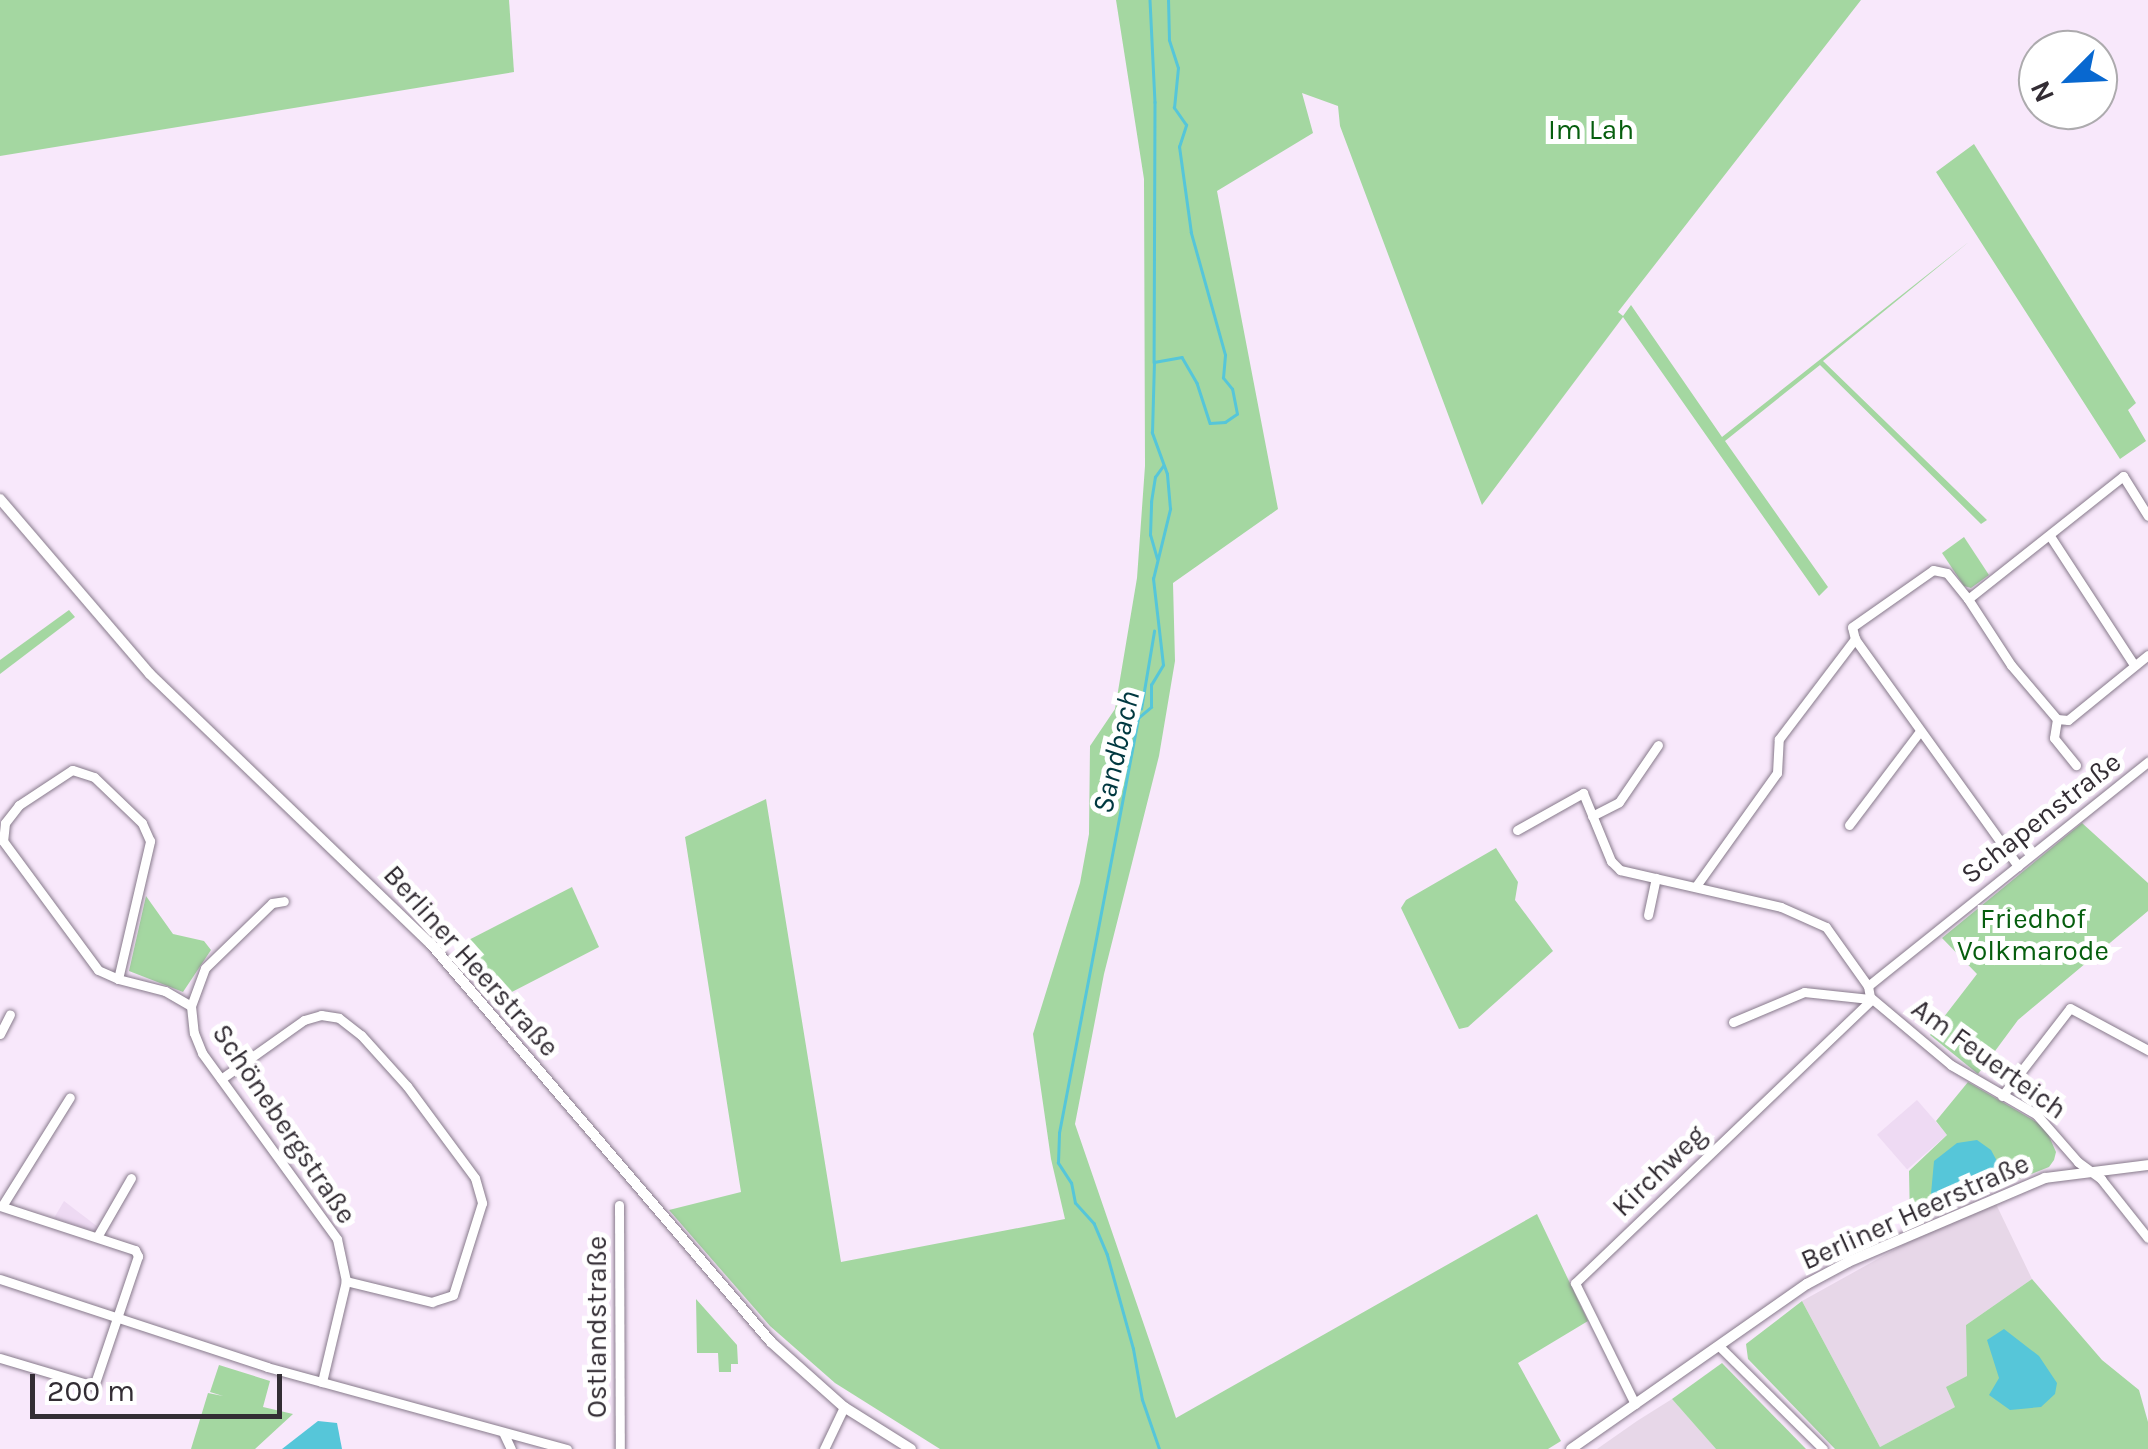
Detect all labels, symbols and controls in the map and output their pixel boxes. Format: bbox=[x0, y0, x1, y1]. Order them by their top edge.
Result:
north arrow bbox=[2018, 30, 2118, 130]
text: N bbox=[2023, 76, 2061, 107]
park label: Im Lah bbox=[1548, 113, 1634, 147]
water label: Sandbach bbox=[1084, 687, 1148, 817]
street label: Schapenstraße bbox=[1954, 745, 2128, 891]
street label: Berliner Heerstraße bbox=[376, 858, 566, 1064]
park label: Friedhof Volkmarode bbox=[1957, 902, 2109, 968]
street label: Am Feuerteich bbox=[1905, 992, 2073, 1126]
street label: Schönebergstraße bbox=[205, 1018, 363, 1230]
street label: Kirchweg bbox=[1605, 1118, 1713, 1224]
street label: Berliner Heerstraße bbox=[1796, 1147, 2034, 1277]
street label: Ostlandstraße bbox=[580, 1236, 614, 1418]
scale bar bbox=[35, 1354, 288, 1416]
text: 200 m bbox=[47, 1373, 135, 1409]

